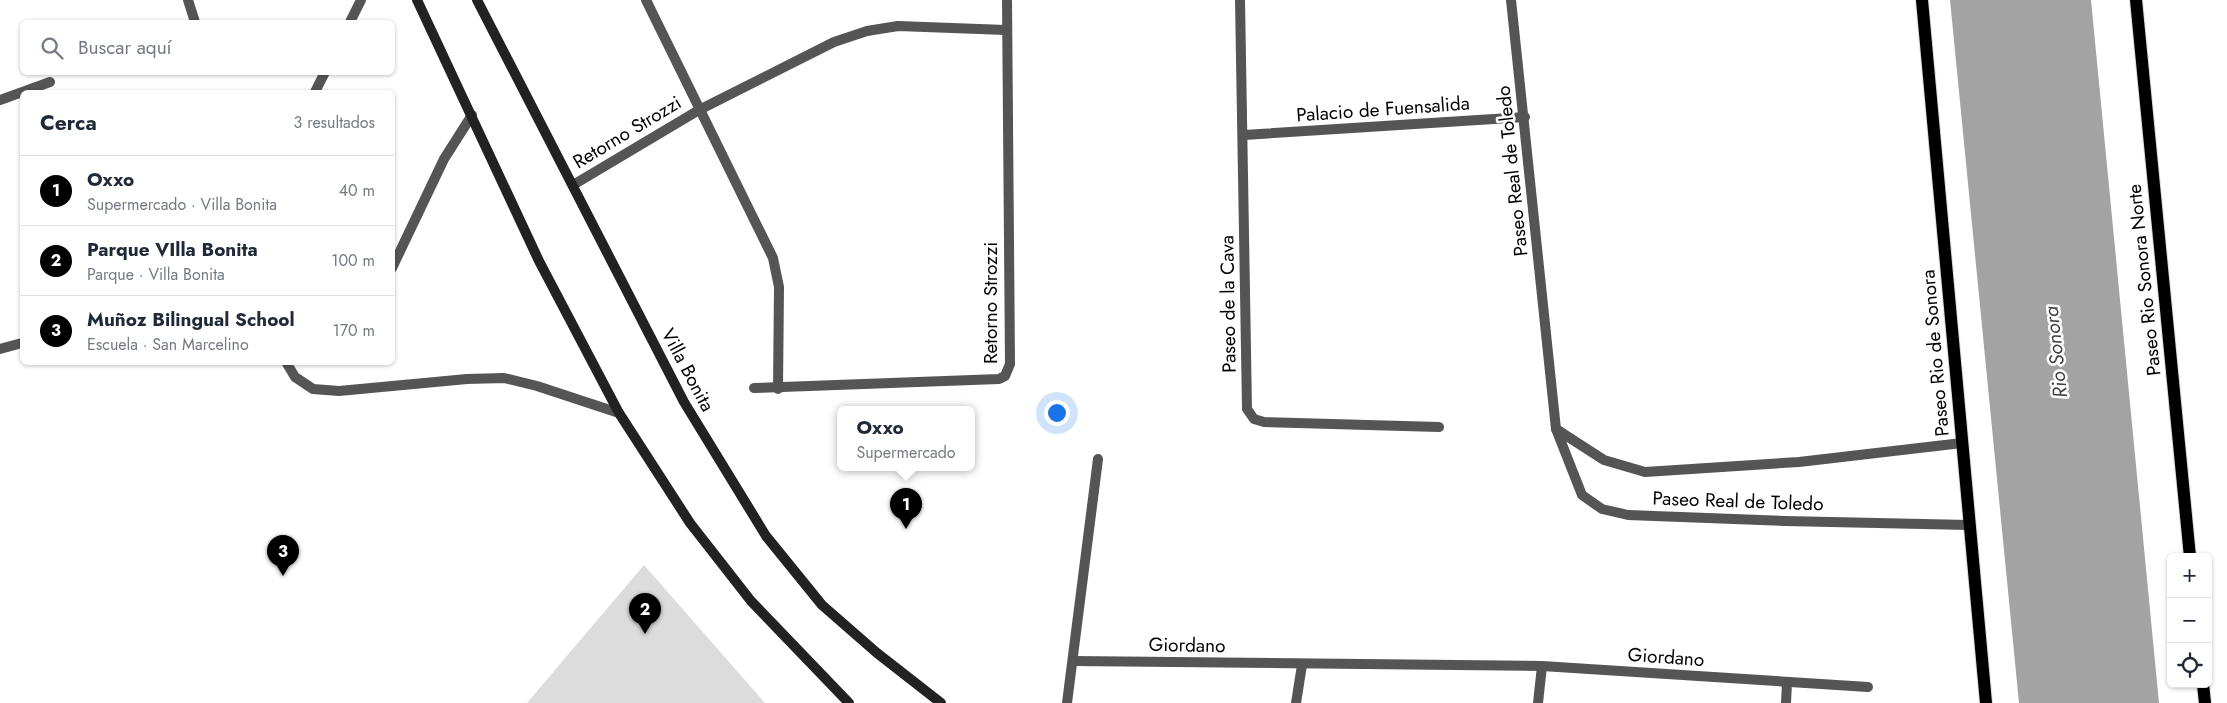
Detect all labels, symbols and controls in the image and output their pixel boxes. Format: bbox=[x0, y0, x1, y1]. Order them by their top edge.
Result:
search box bbox=[20, 20, 395, 75]
icon: search bbox=[38, 34, 66, 62]
text: Buscar aquí bbox=[78, 34, 172, 61]
street label: Paseo Real de Toledo bbox=[1490, 84, 1534, 258]
street label: Retorno Strozzi bbox=[568, 89, 686, 175]
street label: Palacio de Fuensalida bbox=[1295, 89, 1471, 129]
text: Cerca bbox=[40, 108, 97, 138]
text: 3 resultados bbox=[294, 111, 375, 134]
text: Oxxo bbox=[87, 166, 134, 193]
text: 1 bbox=[52, 179, 60, 202]
text: 40 m bbox=[339, 179, 375, 202]
street label: Paseo Rio Sonora Norte bbox=[2120, 183, 2167, 377]
text: Supermercado · Villa Bonita bbox=[87, 193, 277, 216]
street label: Paseo de la Cava bbox=[1213, 235, 1243, 373]
text: Parque VIlla Bonita bbox=[87, 236, 258, 263]
street label: Retorno Strozzi bbox=[977, 242, 1004, 364]
text: 2 bbox=[51, 249, 61, 272]
text: 100 m bbox=[331, 249, 375, 272]
text: Parque · Villa Bonita bbox=[87, 263, 225, 286]
street label: Paseo Rio de Sonora bbox=[1914, 269, 1956, 437]
water label: Rio Sonora bbox=[2037, 305, 2075, 399]
text: Muñoz Bilingual School bbox=[87, 306, 295, 333]
text: 3 bbox=[51, 319, 61, 342]
text: 170 m bbox=[333, 319, 375, 342]
street label: Villa Bonita bbox=[655, 324, 721, 416]
text: Escuela · San Marcelino bbox=[87, 333, 249, 356]
your location bbox=[1044, 400, 1070, 426]
popup bbox=[837, 406, 975, 471]
text: Oxxo bbox=[856, 414, 904, 441]
text: Supermercado bbox=[856, 441, 956, 464]
street label: Paseo Real de Toledo bbox=[1652, 485, 1824, 517]
pin: 1 bbox=[890, 488, 922, 529]
pin: 3 bbox=[267, 535, 299, 576]
map controls bbox=[2167, 553, 2212, 688]
button: + bbox=[2167, 553, 2212, 598]
pin: 2 bbox=[629, 593, 661, 634]
button: − bbox=[2167, 598, 2212, 643]
street label: Giordano bbox=[1148, 631, 1226, 659]
street label: Giordano bbox=[1627, 641, 1705, 673]
button: locate bbox=[2167, 643, 2212, 688]

